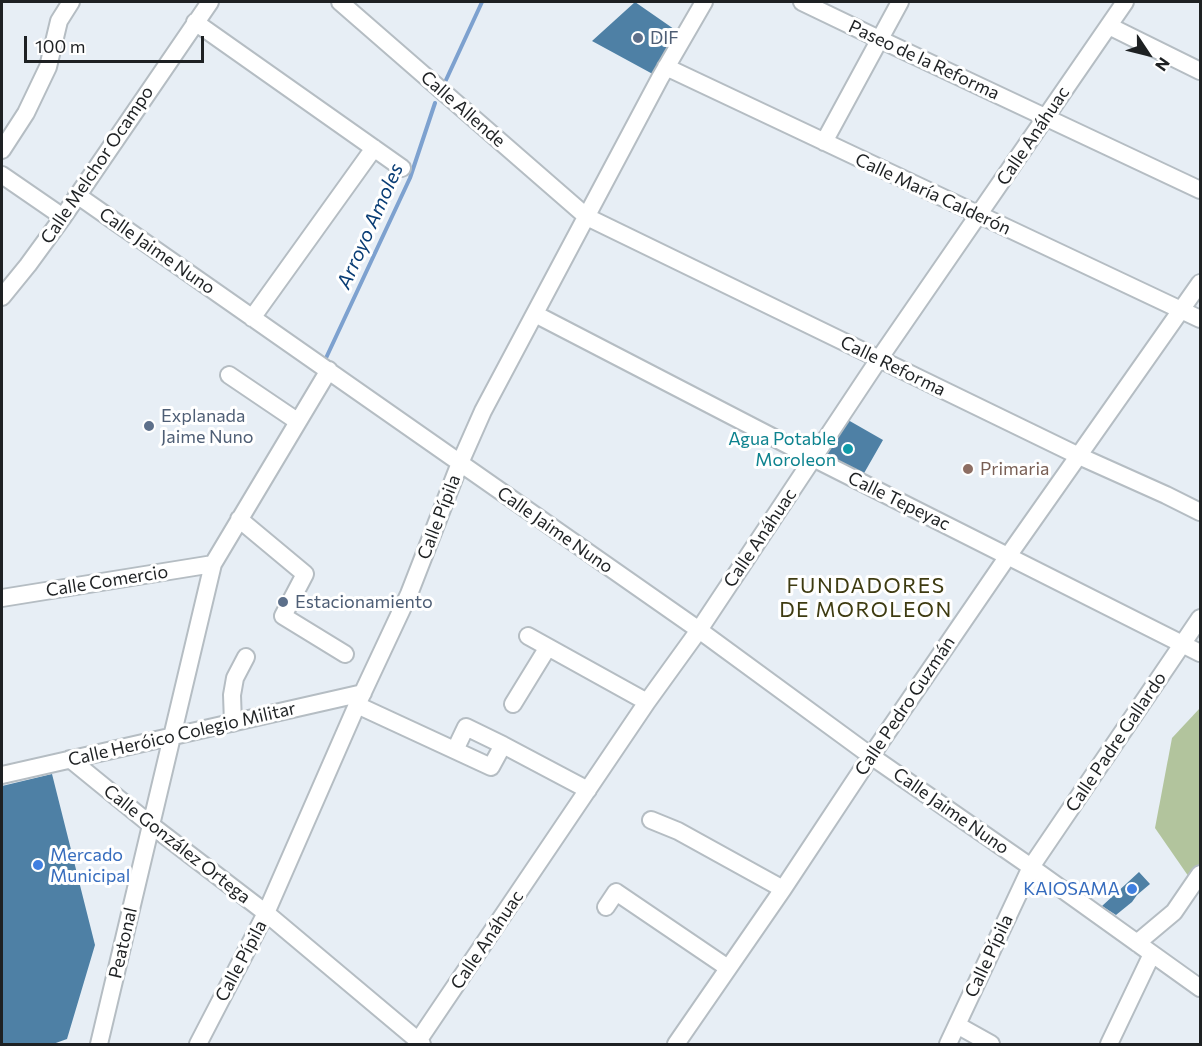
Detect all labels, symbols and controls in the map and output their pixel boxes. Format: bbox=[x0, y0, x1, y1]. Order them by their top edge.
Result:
street label: Paseo de la Reforma bbox=[845, 16, 1003, 104]
scale bar bbox=[27, 24, 207, 62]
north arrow bbox=[1118, 24, 1178, 84]
place label: DIF bbox=[650, 27, 679, 49]
marker: DIF bbox=[631, 31, 645, 45]
text: 100 m bbox=[35, 35, 85, 57]
text: N bbox=[1152, 54, 1174, 75]
street label: Calle Allende bbox=[416, 66, 510, 152]
street label: Calle Melchor Ocampo bbox=[36, 82, 158, 248]
street label: Calle Anáhuac bbox=[992, 82, 1074, 190]
street label: Calle María Calderón bbox=[852, 148, 1014, 240]
water label: Arroyo Amoles bbox=[332, 160, 408, 292]
street label: Calle Jaime Nuno bbox=[95, 203, 219, 299]
street label: Calle Reforma bbox=[837, 331, 949, 401]
place label: Explanada Jaime Nuno bbox=[161, 405, 254, 448]
marker: Explanada Jaime Nuno bbox=[142, 419, 156, 433]
place label: Agua Potable Moroleon bbox=[728, 428, 836, 470]
marker: Agua Potable Moroleon bbox=[841, 442, 855, 456]
place label: Primaria bbox=[980, 458, 1049, 480]
marker: Primaria bbox=[961, 462, 975, 476]
street label: Calle Tepeyac bbox=[844, 467, 954, 535]
street label: Calle Pípila bbox=[413, 472, 465, 562]
street label: Calle Jaime Nuno bbox=[493, 482, 617, 578]
street label: Calle Anáhuac bbox=[719, 484, 801, 592]
street label: Calle Comercio bbox=[44, 561, 170, 601]
district label: FUNDADORES DE MOROLEON bbox=[779, 573, 953, 623]
place label: Estacionamiento bbox=[295, 591, 433, 613]
marker: Estacionamiento bbox=[276, 595, 290, 609]
street label: Calle Pedro Guzmán bbox=[850, 632, 960, 780]
street label: Calle Padre Gallardo bbox=[1061, 668, 1171, 816]
street label: Calle Heróico Colegio Militar bbox=[66, 697, 298, 771]
street label: Calle Jaime Nuno bbox=[889, 763, 1013, 859]
street label: Calle González Ortega bbox=[99, 780, 255, 908]
place label: Mercado Municipal bbox=[50, 844, 130, 886]
marker: Mercado Municipal bbox=[31, 858, 45, 872]
place label: KAIOSAMA bbox=[1023, 878, 1120, 900]
marker: KAIOSAMA bbox=[1125, 882, 1139, 896]
street label: Calle Anáhuac bbox=[446, 886, 528, 994]
street label: Peatonal bbox=[104, 905, 142, 981]
street label: Calle Pípila bbox=[960, 911, 1018, 1001]
street label: Calle Pípila bbox=[211, 917, 271, 1005]

